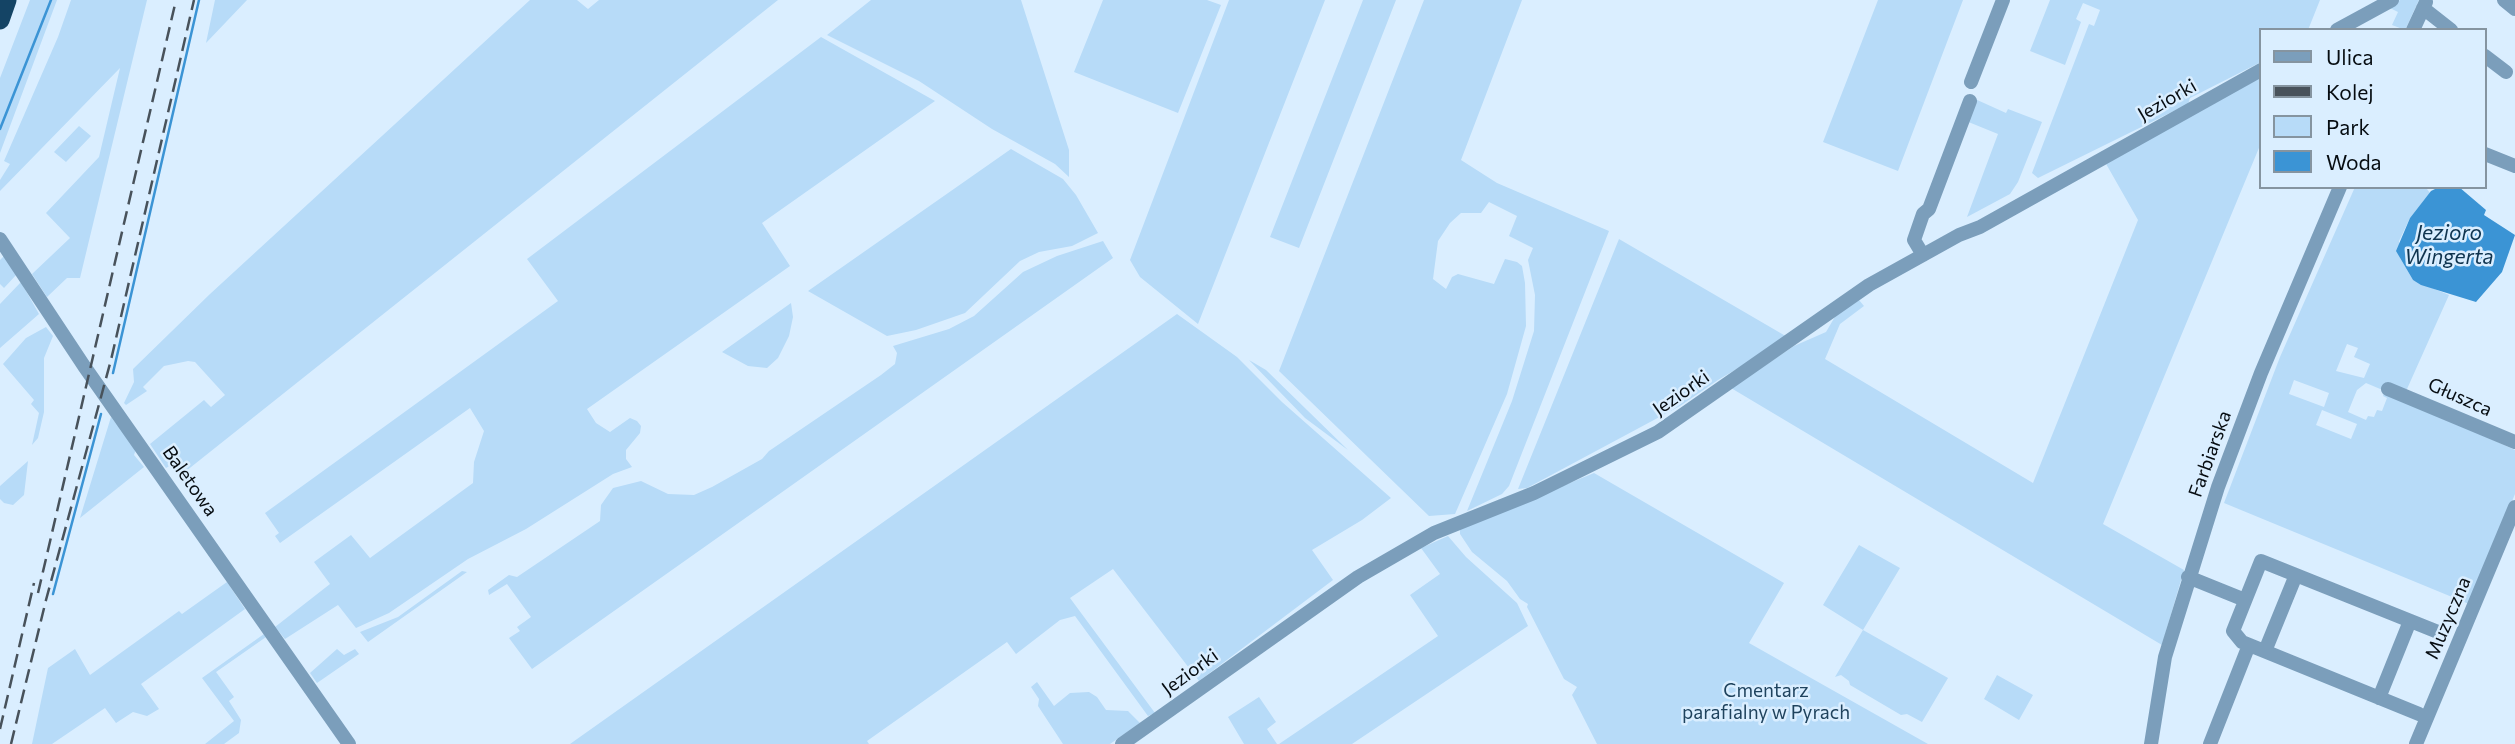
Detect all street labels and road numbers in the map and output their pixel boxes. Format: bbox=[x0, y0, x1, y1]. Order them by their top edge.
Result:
street label: Jeziorki bbox=[2134, 74, 2200, 126]
street label: Jeziorki bbox=[1648, 365, 1714, 421]
street label: Głuszca bbox=[2424, 373, 2496, 421]
street label: Farbiarska bbox=[2184, 408, 2236, 500]
street label: Baletowa bbox=[158, 441, 222, 521]
street label: Muzyczna bbox=[2420, 573, 2476, 663]
street label: Jeziorki bbox=[1157, 644, 1223, 700]

